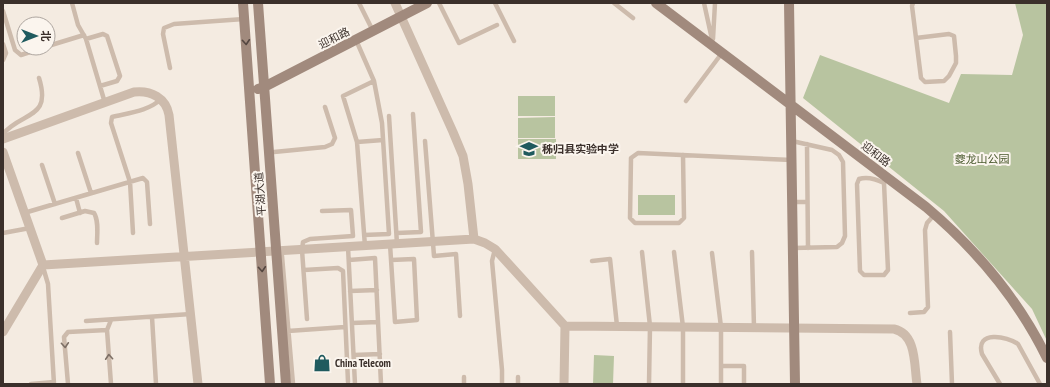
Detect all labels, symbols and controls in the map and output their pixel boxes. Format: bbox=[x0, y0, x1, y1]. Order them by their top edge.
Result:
north arrow bbox=[16, 16, 56, 56]
street label: 迎和路 bbox=[316, 24, 352, 52]
text: 北 bbox=[39, 31, 53, 42]
one-way arrow bbox=[242, 39, 251, 45]
street label: 迎和路 bbox=[859, 138, 893, 170]
school or university icon: 秭归县实验中学 bbox=[519, 139, 539, 159]
place label: 秭归县实验中学 bbox=[542, 142, 619, 156]
park label: 夔龙山公园 bbox=[955, 152, 1010, 166]
street label: 平湖大道 bbox=[251, 172, 269, 216]
one-way arrow bbox=[258, 266, 267, 272]
one-way arrow bbox=[60, 342, 69, 348]
shop icon: China Telecom bbox=[312, 353, 332, 373]
one-way arrow bbox=[105, 354, 114, 360]
place label: China Telecom bbox=[335, 356, 391, 370]

